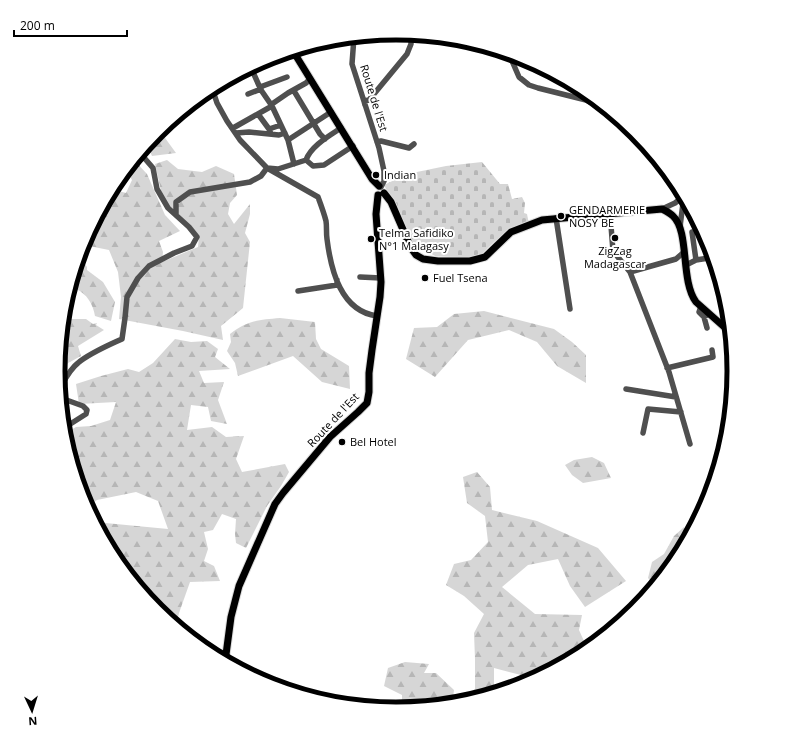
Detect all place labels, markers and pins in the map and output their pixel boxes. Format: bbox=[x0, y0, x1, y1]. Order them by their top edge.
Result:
place label: Indian bbox=[384, 167, 416, 182]
marker: Indian bbox=[371, 170, 381, 180]
place label: GENDARMERIE NOSY BE bbox=[569, 202, 645, 230]
marker: GENDARMERIE NOSY BE bbox=[556, 211, 566, 221]
place label: Telma Safidiko N°1 Malagasy bbox=[379, 225, 454, 253]
marker: ZigZag Madagascar bbox=[610, 233, 620, 243]
marker: Telma Safidiko N°1 Malagasy bbox=[366, 234, 376, 244]
place label: ZigZag Madagascar bbox=[584, 243, 647, 271]
place label: Fuel Tsena bbox=[433, 270, 488, 285]
marker: Fuel Tsena bbox=[420, 273, 430, 283]
place label: Bel Hotel bbox=[350, 434, 397, 449]
marker: Bel Hotel bbox=[337, 437, 347, 447]

